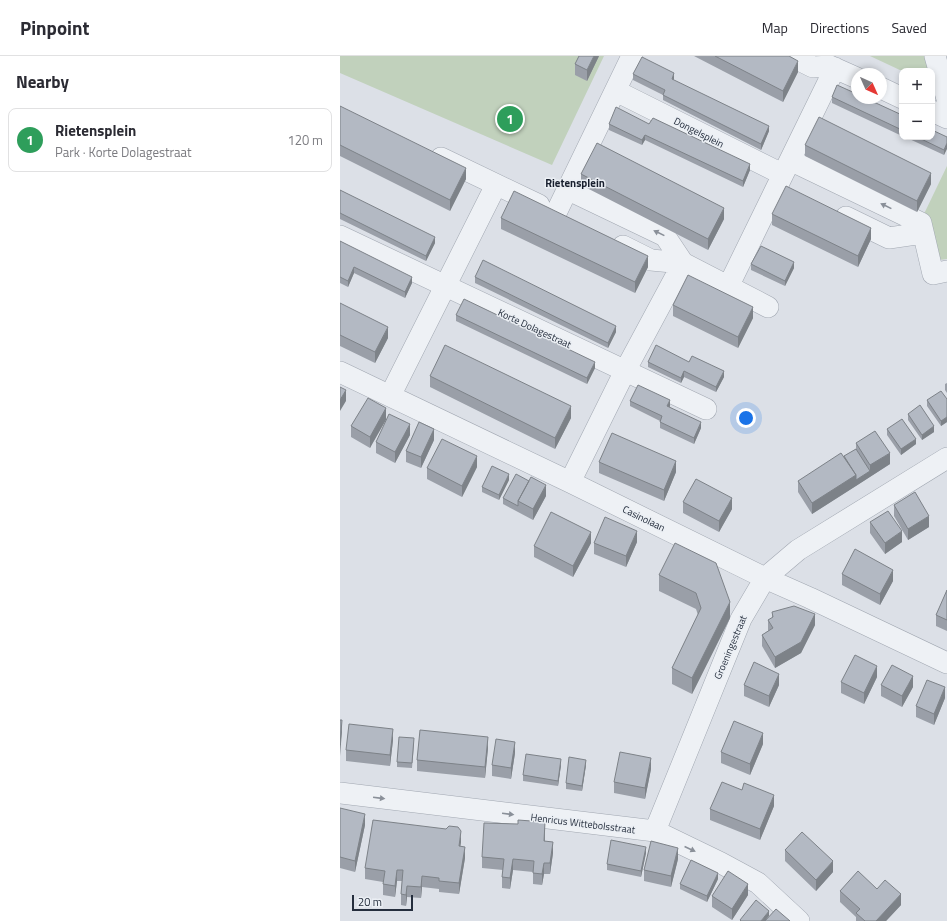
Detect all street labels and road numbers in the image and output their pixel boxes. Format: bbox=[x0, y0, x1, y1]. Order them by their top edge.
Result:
street label: Dongelsplein bbox=[671, 113, 726, 151]
street label: Korte Dolagestraat bbox=[496, 305, 574, 352]
street label: Casinolaan bbox=[620, 502, 668, 535]
street label: Groeningestraat bbox=[710, 612, 751, 681]
street label: Henricus Wittebolsstraat bbox=[530, 810, 636, 837]

